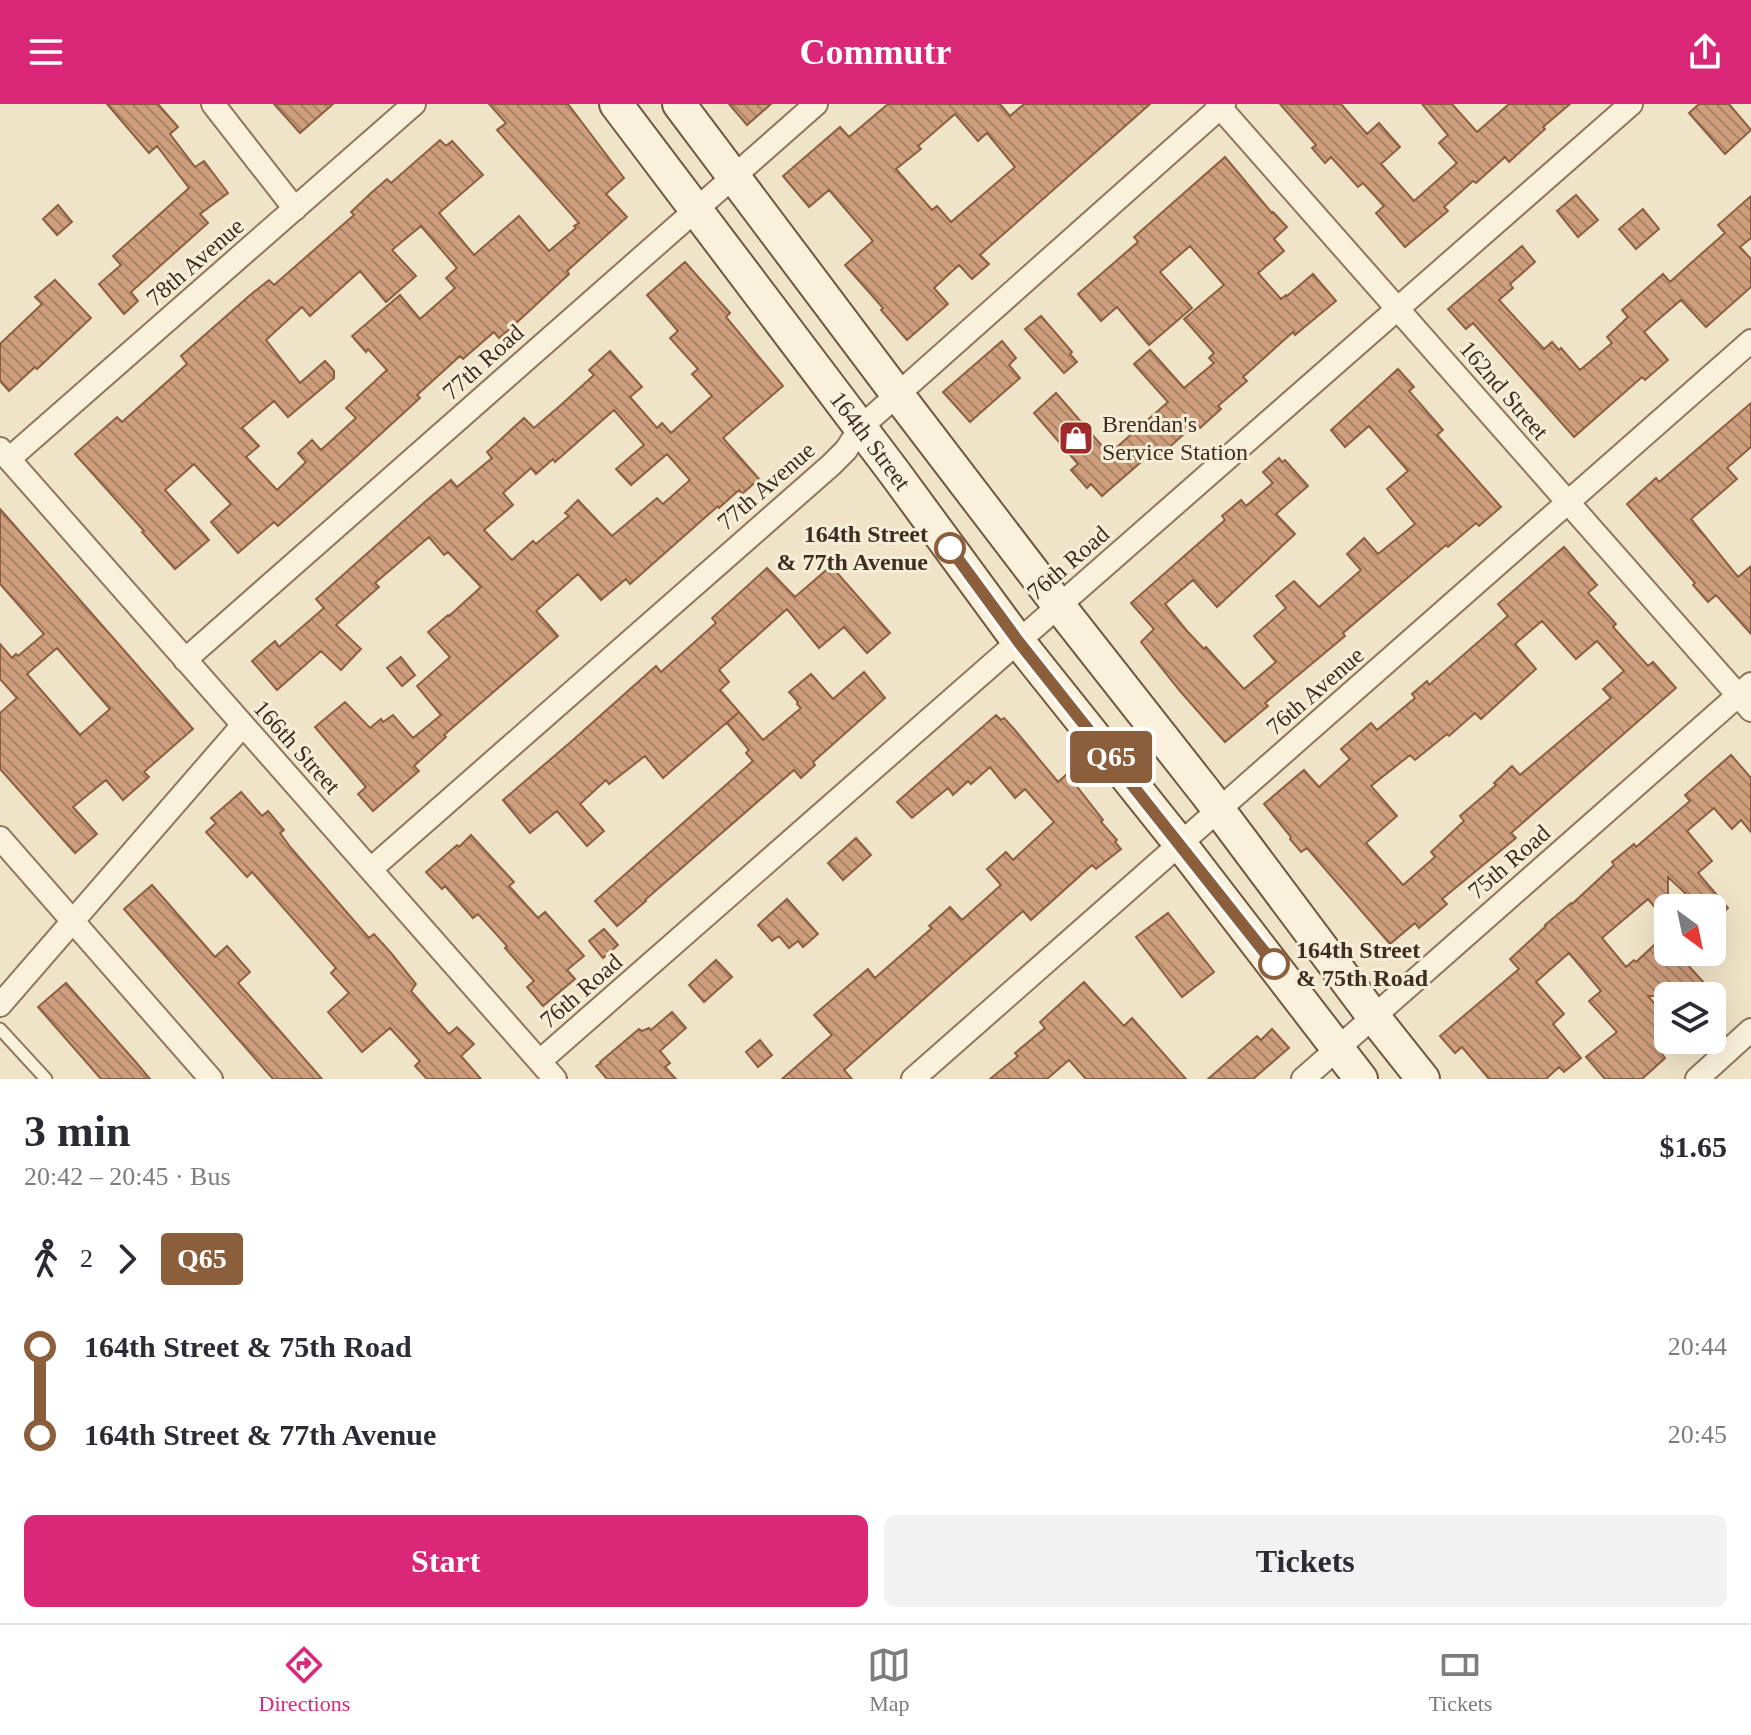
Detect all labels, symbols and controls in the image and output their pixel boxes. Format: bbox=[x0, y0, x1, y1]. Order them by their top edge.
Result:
icon: menu bbox=[24, 30, 68, 74]
icon: share bbox=[1683, 30, 1727, 74]
text: Commutr bbox=[800, 32, 951, 72]
street label: 78th Avenue bbox=[141, 213, 249, 311]
street label: 77th Road bbox=[437, 319, 529, 405]
street label: 162nd Street bbox=[1454, 335, 1554, 445]
street label: 164th Street bbox=[825, 386, 916, 495]
place label: Brendan's Service Station bbox=[1102, 411, 1248, 465]
shop icon: Brendan's Service Station bbox=[1057, 419, 1095, 457]
street label: 77th Avenue bbox=[712, 437, 820, 535]
place label: 164th Street & 77th Avenue bbox=[776, 521, 928, 575]
street label: 76th Road bbox=[1022, 521, 1114, 605]
marker: 164th Street & 77th Avenue bbox=[935, 533, 965, 563]
street label: 76th Avenue bbox=[1261, 642, 1369, 740]
street label: 166th Street bbox=[248, 695, 346, 799]
line badge: Q65 bbox=[1065, 731, 1157, 783]
text: Q65 bbox=[1086, 741, 1136, 772]
street label: 75th Road bbox=[1463, 820, 1555, 904]
north arrow bbox=[1654, 894, 1726, 966]
map controls bbox=[1654, 894, 1726, 1054]
place label: 164th Street & 75th Road bbox=[1296, 937, 1429, 991]
street label: 76th Road bbox=[535, 949, 627, 1033]
marker: 164th Street & 75th Road bbox=[1259, 949, 1289, 979]
button: layers bbox=[1654, 982, 1726, 1054]
text: 3 min bbox=[24, 1107, 130, 1156]
text: $1.65 bbox=[1660, 1130, 1727, 1163]
text: 20:42 – 20:45 · Bus bbox=[24, 1162, 231, 1191]
icon: walk bbox=[24, 1237, 68, 1281]
icon: forward bbox=[105, 1237, 149, 1281]
text: Q65 bbox=[177, 1243, 227, 1274]
text: 2 bbox=[80, 1244, 93, 1273]
text: 164th Street & 75th Road bbox=[84, 1330, 412, 1363]
text: 20:44 bbox=[1668, 1332, 1727, 1361]
text: 164th Street & 77th Avenue bbox=[84, 1418, 436, 1451]
text: 20:45 bbox=[1668, 1420, 1727, 1449]
button: Start bbox=[24, 1515, 868, 1607]
button: Tickets bbox=[884, 1515, 1727, 1607]
tab: Directions bbox=[259, 1643, 350, 1717]
tab: Map bbox=[867, 1643, 911, 1717]
tab: Tickets bbox=[1428, 1643, 1492, 1717]

